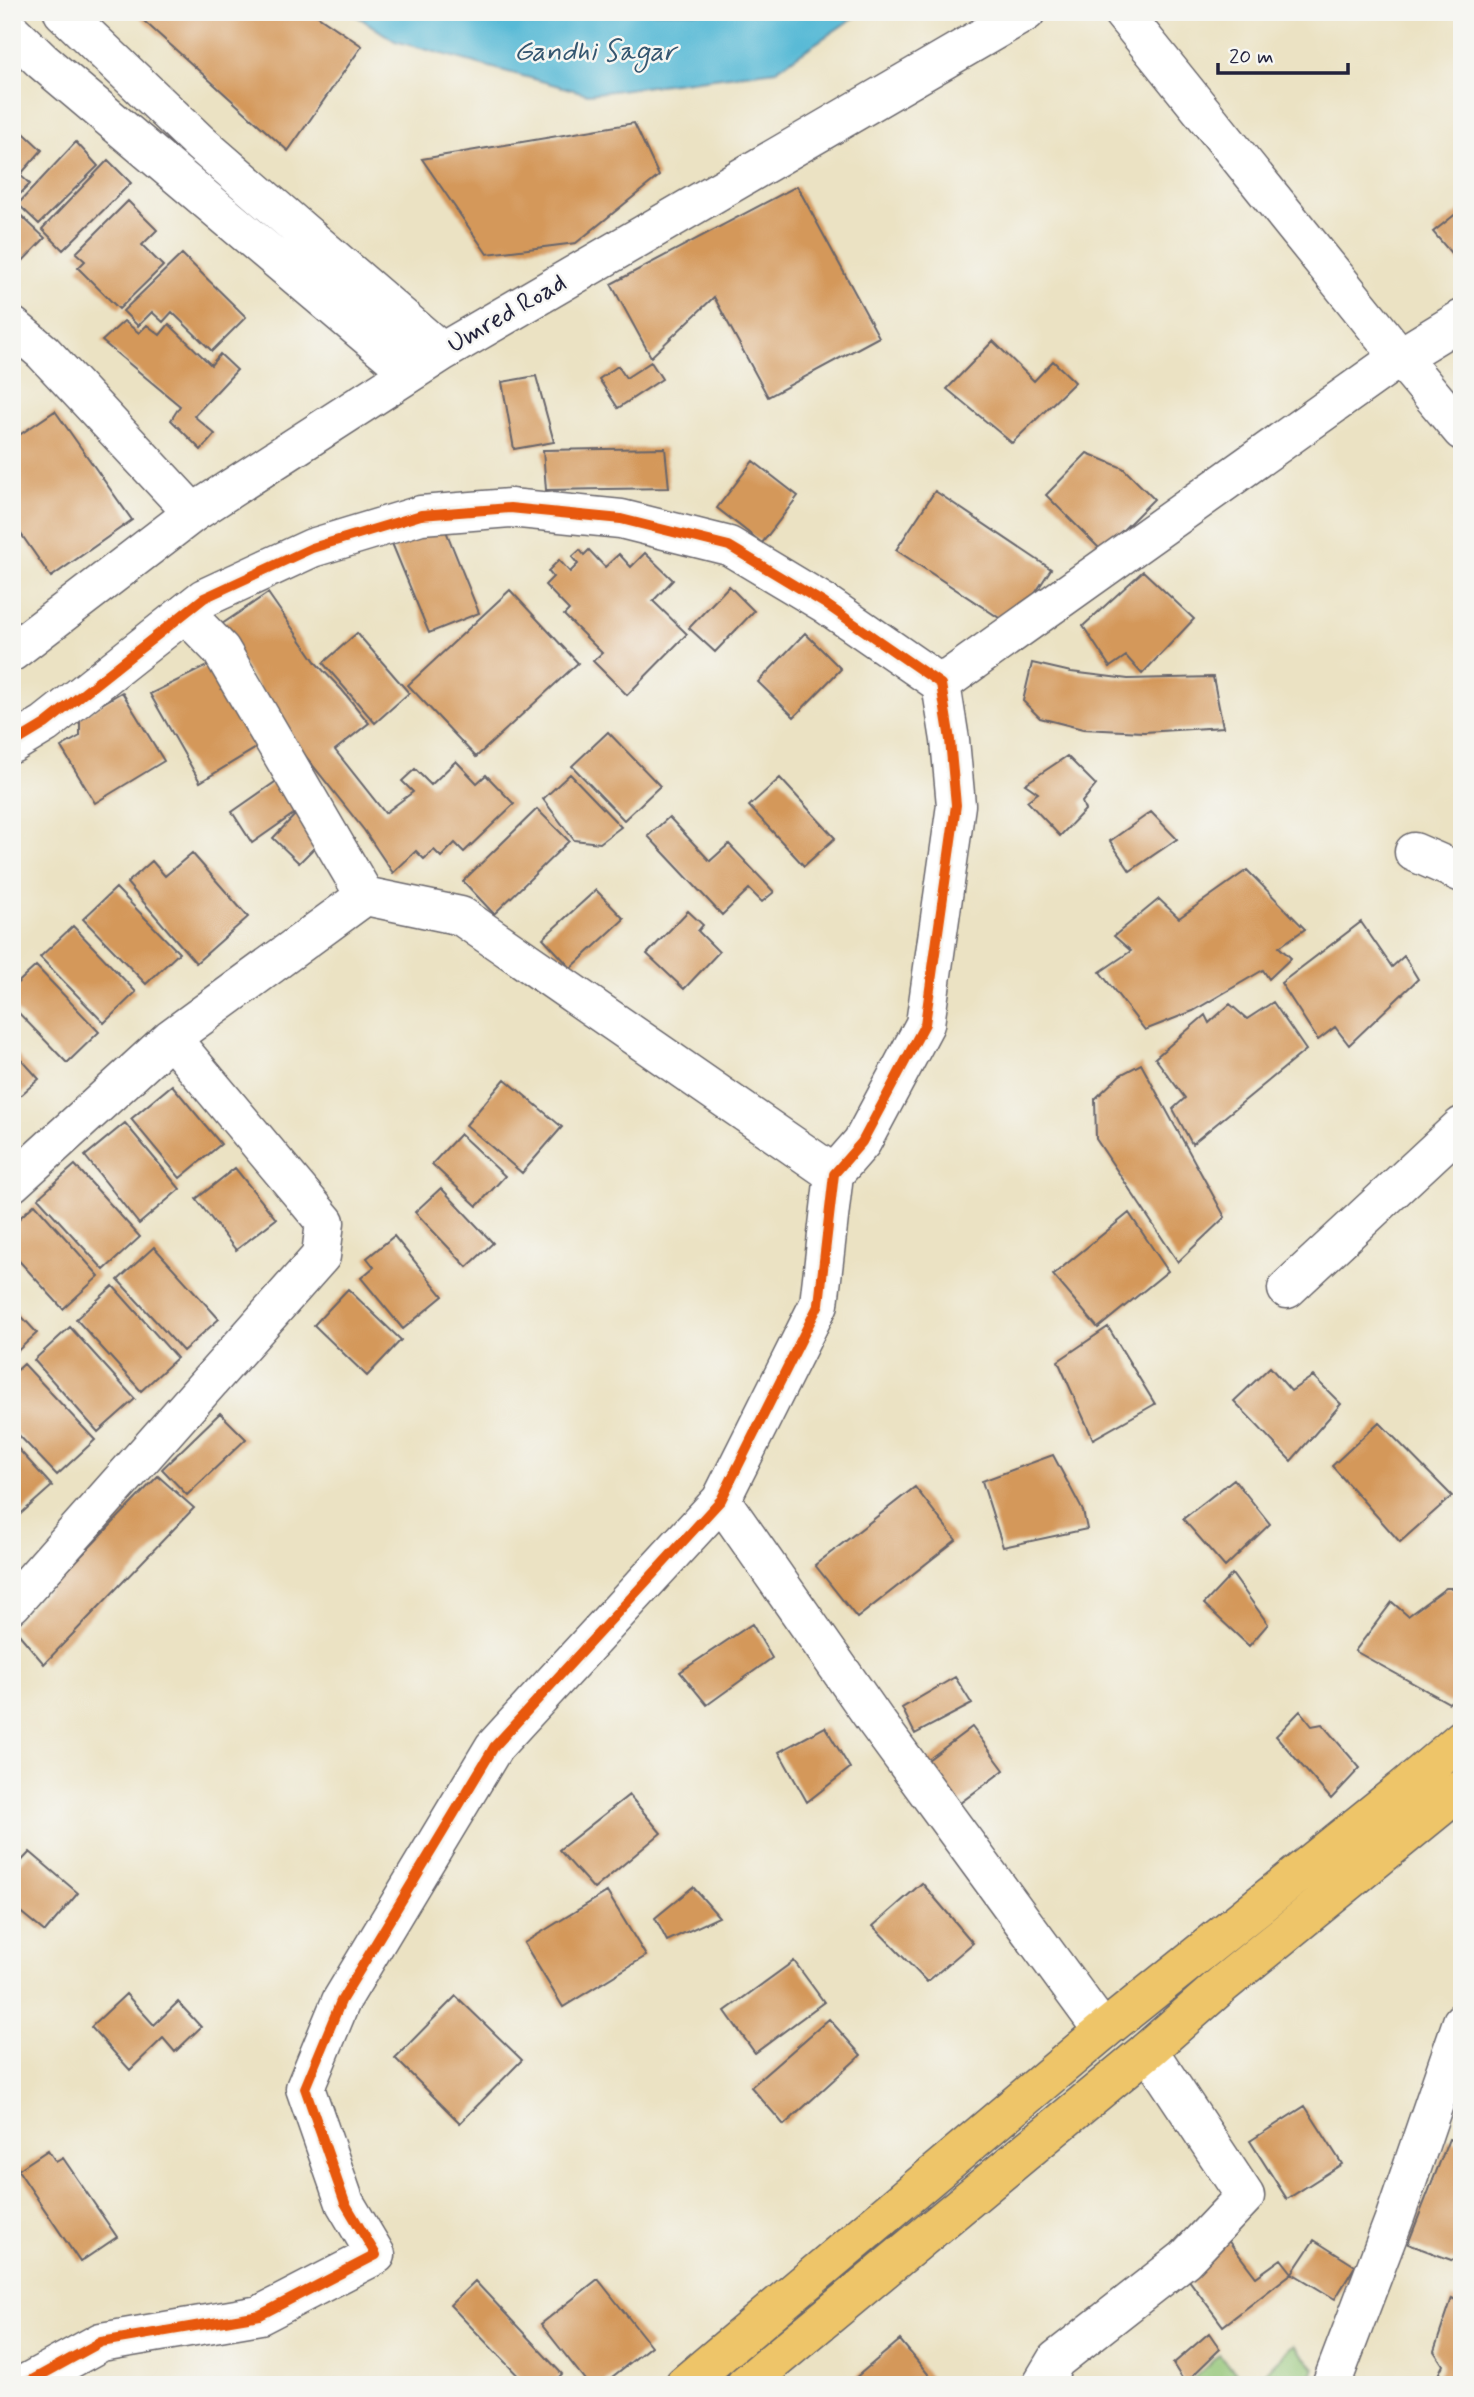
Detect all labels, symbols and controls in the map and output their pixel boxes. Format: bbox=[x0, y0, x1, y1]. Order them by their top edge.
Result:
scale bar bbox=[1218, 32, 1348, 76]
water label: Gandhi Sagar bbox=[514, 34, 679, 73]
text: 20 m bbox=[1229, 43, 1274, 71]
street label: Umred Road bbox=[441, 266, 573, 362]

